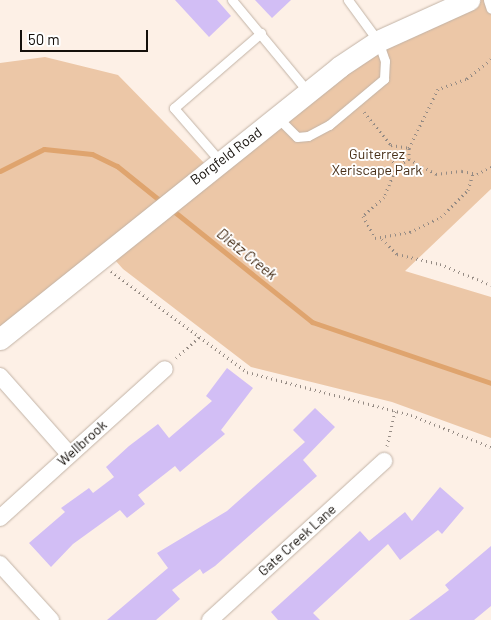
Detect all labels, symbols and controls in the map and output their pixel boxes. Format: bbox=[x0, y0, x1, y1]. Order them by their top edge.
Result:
scale bar bbox=[22, 20, 150, 52]
text: 50 m bbox=[28, 30, 60, 48]
street label: Borgfeld Road bbox=[187, 124, 265, 188]
park label: Guiterrez Xeriscape Park bbox=[332, 146, 422, 178]
water label: Dietz Creek bbox=[213, 224, 281, 284]
street label: Wellbrook bbox=[54, 417, 110, 469]
street label: Gate Creek Lane bbox=[255, 501, 339, 579]

